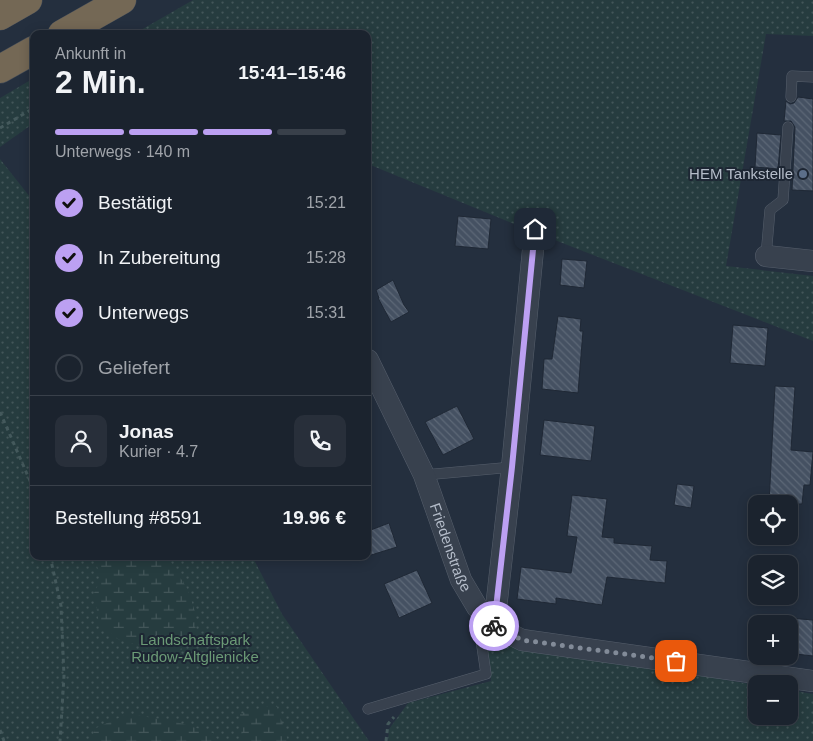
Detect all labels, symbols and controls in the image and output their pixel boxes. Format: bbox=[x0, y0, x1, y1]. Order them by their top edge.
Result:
text: Ankunft in bbox=[55, 45, 126, 62]
text: 15:41–15:46 bbox=[238, 62, 346, 83]
text: 2 Min. bbox=[55, 64, 146, 100]
text: Unterwegs · 140 m bbox=[55, 143, 190, 160]
place label: HEM Tankstelle bbox=[689, 165, 793, 182]
marker: HEM Tankstelle bbox=[797, 168, 809, 180]
icon: check bbox=[55, 189, 83, 217]
text: Bestätigt bbox=[98, 192, 172, 213]
text: 15:21 bbox=[306, 194, 346, 211]
pin bbox=[514, 208, 556, 250]
icon: home bbox=[521, 215, 549, 243]
icon: check bbox=[55, 244, 83, 272]
text: In Zubereitung bbox=[98, 247, 221, 268]
text: 15:28 bbox=[306, 249, 346, 266]
icon: check bbox=[55, 299, 83, 327]
text: Unterwegs bbox=[98, 302, 189, 323]
text: 15:31 bbox=[306, 304, 346, 321]
text: Geliefert bbox=[98, 357, 170, 378]
button: person bbox=[55, 415, 107, 467]
button: phone bbox=[294, 415, 346, 467]
text: Jonas bbox=[119, 421, 174, 442]
text: Kurier · 4.7 bbox=[119, 443, 198, 460]
map controls bbox=[748, 495, 798, 725]
button: locate bbox=[748, 495, 798, 545]
street label: Friedenstraße bbox=[427, 501, 475, 595]
text: Bestellung #8591 bbox=[55, 507, 202, 528]
text: 19.96 € bbox=[283, 507, 346, 528]
button: layers bbox=[748, 555, 798, 605]
courier bbox=[469, 601, 519, 651]
icon: bike bbox=[480, 612, 508, 640]
button: + bbox=[748, 615, 798, 665]
park label: Landschaftspark Rudow-Altglienicke bbox=[131, 631, 259, 665]
pin bbox=[655, 640, 697, 682]
icon: bag bbox=[662, 647, 690, 675]
button: − bbox=[748, 675, 798, 725]

